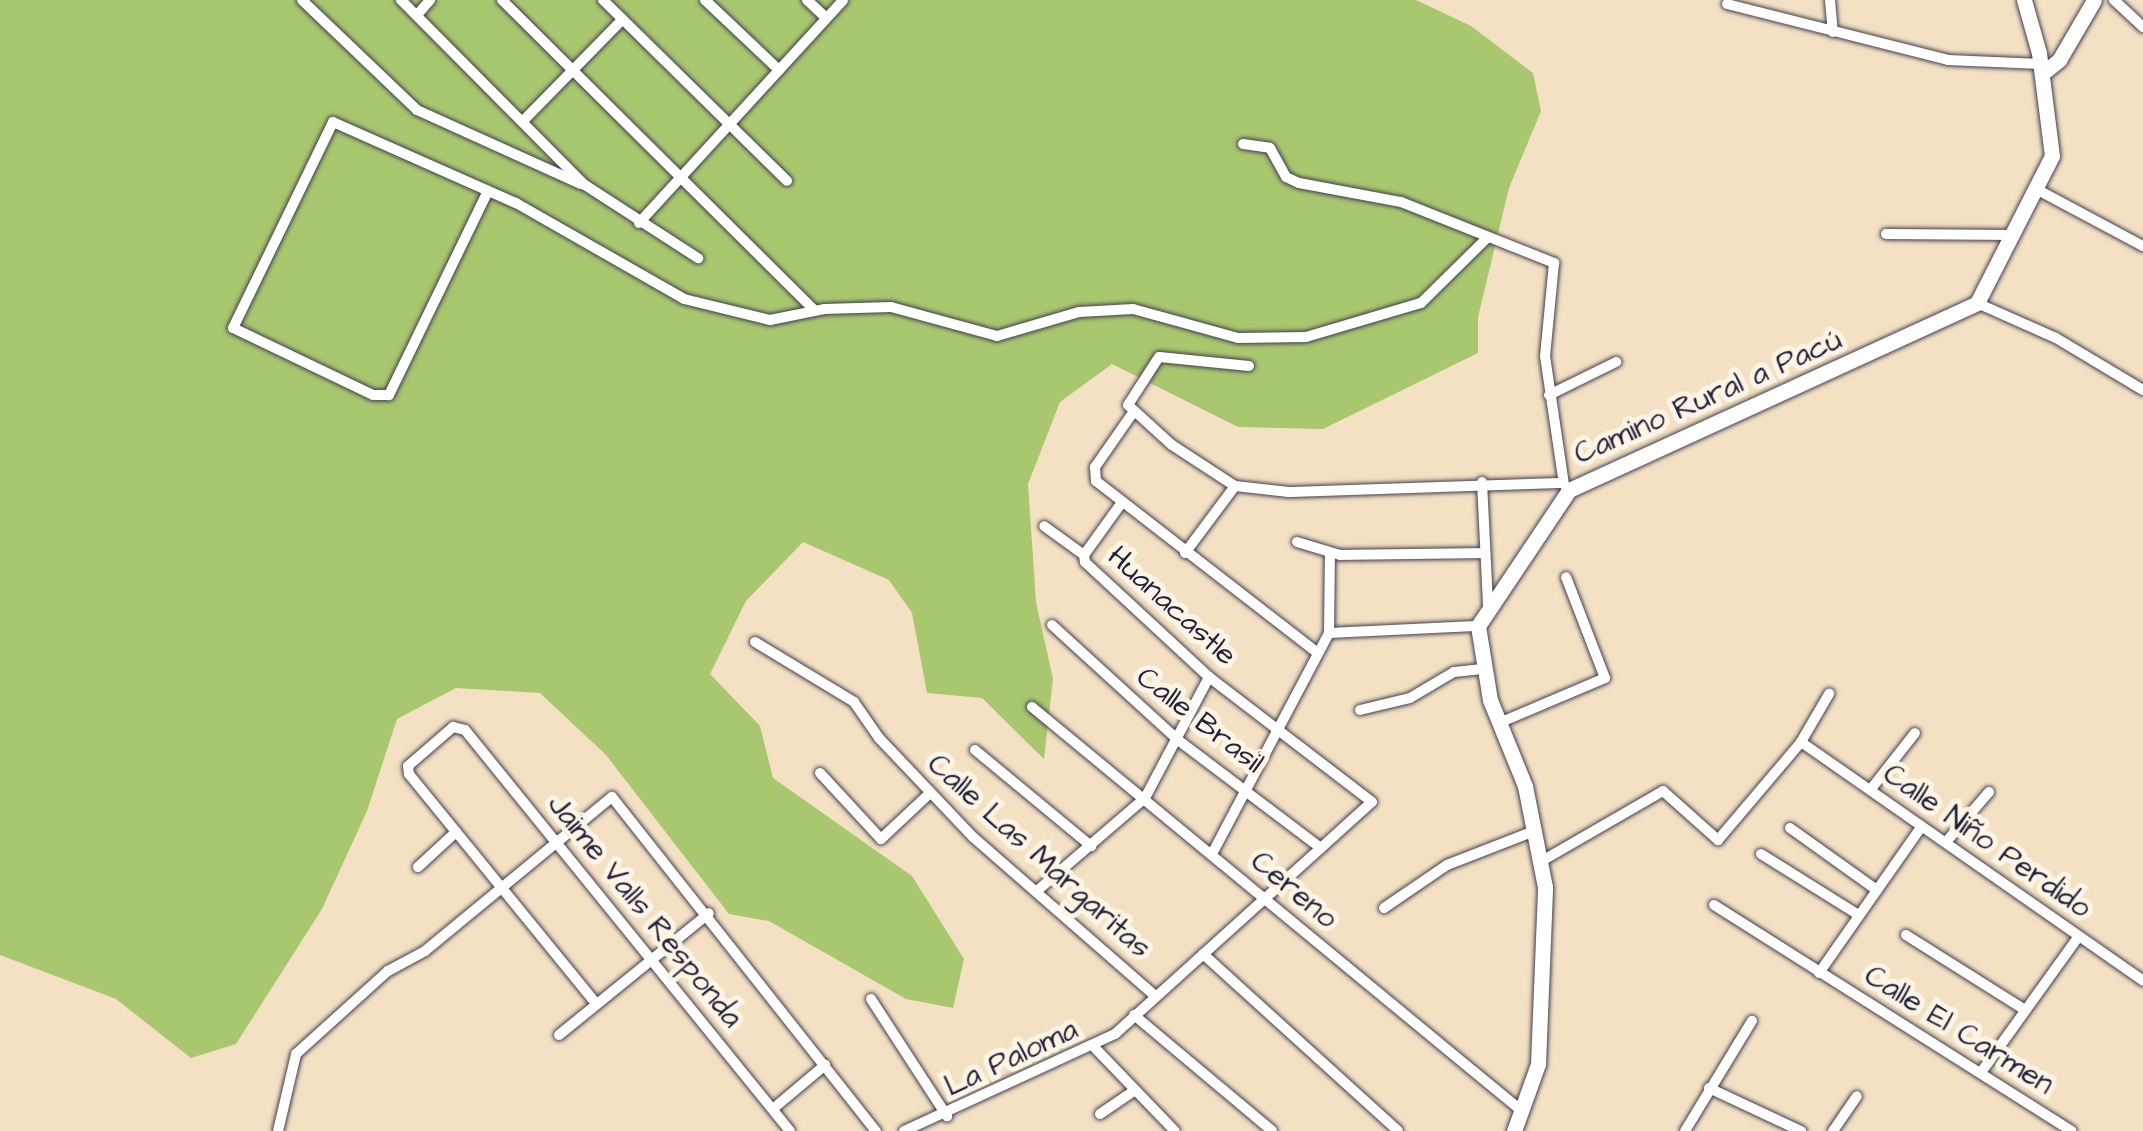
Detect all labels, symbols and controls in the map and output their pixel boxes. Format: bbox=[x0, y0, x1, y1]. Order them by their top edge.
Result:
street label: Camino Rural a Pacú bbox=[1569, 322, 1847, 472]
street label: Huanacastle bbox=[1100, 539, 1244, 673]
street label: Calle Brasil bbox=[1129, 659, 1271, 781]
street label: Calle Las Margaritas bbox=[920, 746, 1158, 966]
street label: Calle Niño Perdido bbox=[1876, 756, 2098, 926]
street label: Jaime Valls Responda bbox=[540, 787, 750, 1035]
street label: Cereno bbox=[1243, 843, 1345, 937]
street label: Calle El Carmen bbox=[1858, 957, 2060, 1103]
street label: La Paloma bbox=[939, 1012, 1083, 1104]

